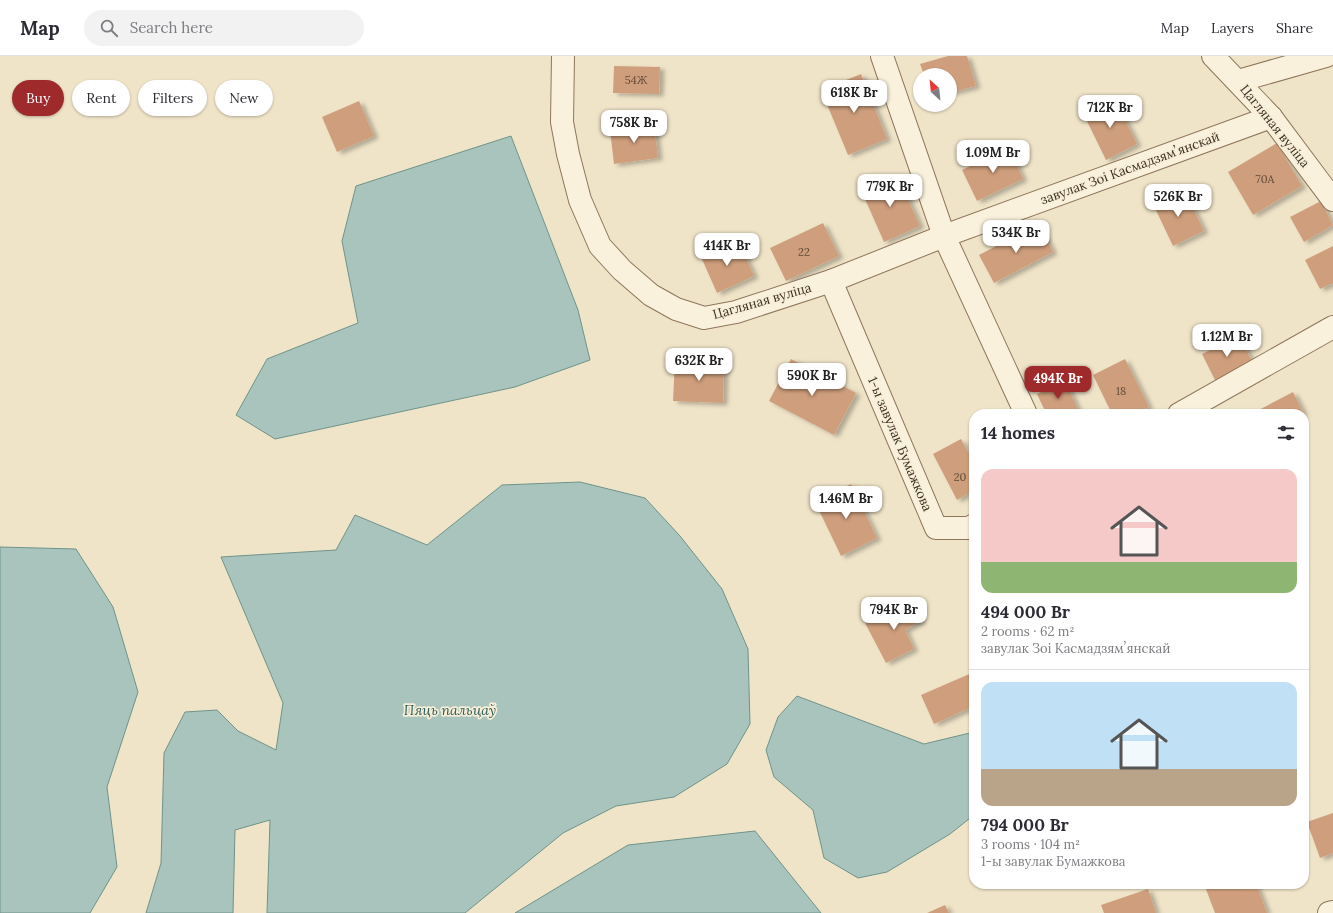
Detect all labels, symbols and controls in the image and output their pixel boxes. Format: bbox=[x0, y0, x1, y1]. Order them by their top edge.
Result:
search box bbox=[84, 10, 364, 46]
text: Map bbox=[20, 16, 60, 40]
icon: search bbox=[98, 17, 120, 39]
text: Search here bbox=[130, 18, 213, 37]
text: Map bbox=[1161, 19, 1189, 37]
text: Layers bbox=[1211, 19, 1254, 37]
text: Share bbox=[1276, 19, 1313, 37]
north arrow bbox=[913, 68, 957, 112]
map controls bbox=[913, 68, 957, 112]
house number: 54Ж bbox=[625, 73, 648, 87]
chip: Buy bbox=[12, 80, 64, 116]
chip: Rent bbox=[72, 80, 130, 116]
chip: Filters bbox=[138, 80, 207, 116]
chip: New bbox=[215, 80, 273, 116]
pin: 618K Br bbox=[817, 80, 891, 114]
street label: Цагляная вуліца bbox=[1236, 81, 1314, 171]
text: 618K Br bbox=[830, 84, 878, 101]
pin: 712K Br bbox=[1073, 95, 1147, 129]
text: 712K Br bbox=[1087, 99, 1133, 116]
pin: 758K Br bbox=[597, 110, 671, 144]
text: 758K Br bbox=[610, 114, 658, 131]
street label: завулак Зоі Касмадзямʼянскай bbox=[1038, 128, 1222, 208]
pin: 1.09M Br bbox=[952, 140, 1034, 174]
text: 1.09M Br bbox=[966, 144, 1020, 161]
house number: 70А bbox=[1256, 172, 1276, 186]
pin: 779K Br bbox=[853, 174, 927, 208]
text: 779K Br bbox=[866, 178, 914, 195]
pin: 526K Br bbox=[1141, 184, 1215, 218]
text: 526K Br bbox=[1154, 188, 1202, 205]
pin: 534K Br bbox=[979, 220, 1053, 254]
text: 534K Br bbox=[992, 224, 1040, 241]
pin: 414K Br bbox=[690, 233, 764, 267]
text: 414K Br bbox=[704, 237, 750, 254]
house number: 22 bbox=[798, 245, 810, 259]
street label: Цагляная вуліца bbox=[711, 279, 814, 323]
pin: 1.12M Br bbox=[1186, 324, 1268, 358]
text: 1.12M Br bbox=[1201, 328, 1253, 345]
pin: 632K Br bbox=[662, 348, 736, 382]
text: 632K Br bbox=[674, 352, 724, 369]
pin: 590K Br bbox=[775, 363, 849, 397]
pin: 494K Br bbox=[1021, 366, 1095, 400]
text: 590K Br bbox=[787, 367, 837, 384]
text: 494K Br bbox=[1033, 370, 1083, 387]
street label: 1-ы завулак Бумажкова bbox=[864, 374, 936, 514]
house number: 18 bbox=[1116, 384, 1126, 398]
text: 14 homes bbox=[981, 422, 1055, 444]
icon: filters bbox=[1275, 422, 1297, 444]
house number: 20 bbox=[954, 470, 967, 484]
pin: 1.46M Br bbox=[805, 486, 887, 520]
text: 1.46M Br bbox=[819, 490, 873, 507]
icon: home bbox=[1103, 495, 1175, 567]
pin: 794K Br bbox=[857, 597, 931, 631]
text: 794K Br bbox=[870, 601, 918, 618]
text: 494 000 Br bbox=[981, 601, 1070, 623]
text: 2 rooms · 62 m² bbox=[981, 623, 1074, 640]
text: завулак Зоі Касмадзямʼянскай bbox=[981, 640, 1170, 657]
water label: Пяць пальцаў bbox=[404, 701, 496, 719]
icon: home bbox=[1103, 708, 1175, 780]
text: 794 000 Br bbox=[981, 814, 1069, 836]
text: 3 rooms · 104 m² bbox=[981, 836, 1080, 853]
text: 1-ы завулак Бумажкова bbox=[981, 853, 1125, 870]

